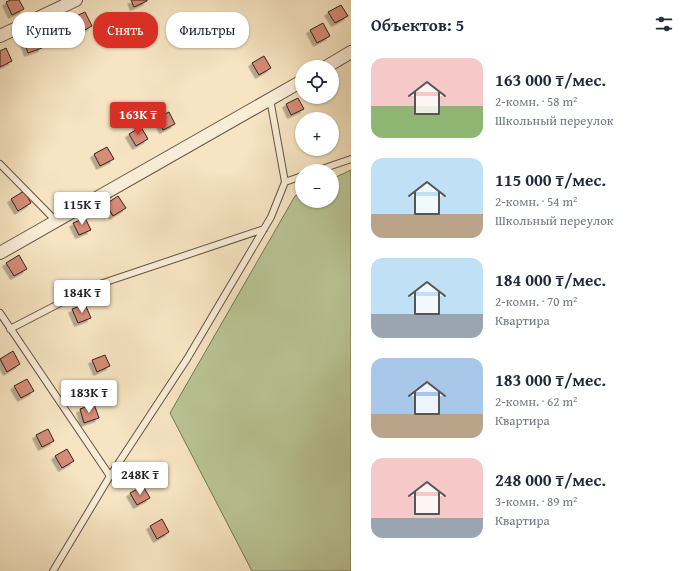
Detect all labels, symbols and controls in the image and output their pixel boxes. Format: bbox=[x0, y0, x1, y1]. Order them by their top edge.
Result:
chip: Купить bbox=[12, 12, 85, 48]
chip: Снять bbox=[93, 12, 158, 48]
chip: Фильтры bbox=[166, 12, 249, 48]
text: Объектов: 5 bbox=[371, 12, 464, 37]
icon: filters bbox=[653, 13, 675, 35]
map controls bbox=[295, 60, 339, 208]
button: locate bbox=[295, 60, 339, 104]
text: 163 000 ₸/мес. bbox=[495, 67, 606, 92]
icon: home bbox=[403, 74, 451, 122]
text: 2-комн. · 58 m² bbox=[495, 92, 577, 111]
pin: 163K ₸ bbox=[105, 102, 171, 136]
text: 163K ₸ bbox=[119, 105, 157, 124]
text: Школьный переулок bbox=[495, 111, 614, 130]
button: + bbox=[295, 112, 339, 156]
button: − bbox=[295, 164, 339, 208]
text: 115 000 ₸/мес. bbox=[495, 167, 606, 192]
icon: home bbox=[403, 174, 451, 222]
pin: 115K ₸ bbox=[49, 192, 115, 226]
text: 2-комн. · 54 m² bbox=[495, 192, 577, 211]
text: 115K ₸ bbox=[63, 195, 101, 214]
text: Школьный переулок bbox=[495, 211, 614, 230]
text: 184 000 ₸/мес. bbox=[495, 267, 606, 292]
icon: home bbox=[403, 274, 451, 322]
pin: 184K ₸ bbox=[49, 280, 115, 314]
text: 184K ₸ bbox=[63, 283, 101, 302]
text: 2-комн. · 70 m² bbox=[495, 292, 577, 311]
text: Квартира bbox=[495, 311, 550, 330]
text: 183 000 ₸/мес. bbox=[495, 367, 606, 392]
icon: home bbox=[403, 374, 451, 422]
pin: 183K ₸ bbox=[56, 380, 122, 414]
text: 183K ₸ bbox=[70, 383, 108, 402]
text: 2-комн. · 62 m² bbox=[495, 392, 577, 411]
text: Квартира bbox=[495, 411, 550, 430]
pin: 248K ₸ bbox=[107, 462, 173, 496]
text: 248K ₸ bbox=[121, 465, 159, 484]
text: 248 000 ₸/мес. bbox=[495, 467, 606, 492]
icon: home bbox=[403, 474, 451, 522]
text: 3-комн. · 89 m² bbox=[495, 492, 577, 511]
text: Квартира bbox=[495, 511, 550, 530]

